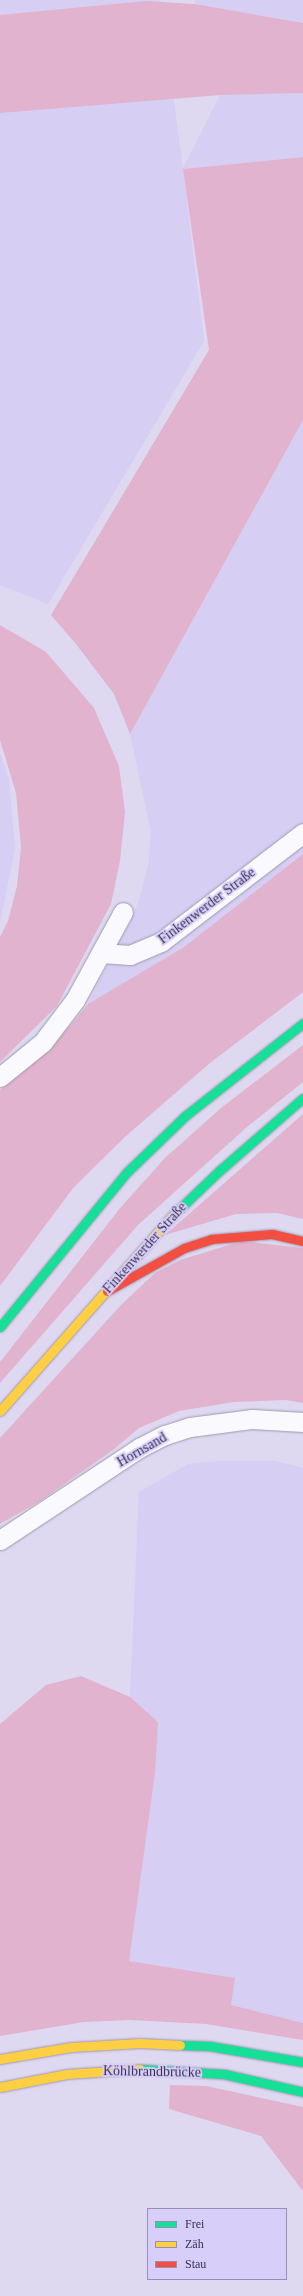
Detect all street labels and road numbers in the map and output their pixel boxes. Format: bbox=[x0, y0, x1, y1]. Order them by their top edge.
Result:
street label: Finkenwerder Straße bbox=[155, 864, 259, 948]
street label: Finkenwerder Straße bbox=[100, 1199, 190, 1297]
street label: Hornsand bbox=[114, 1429, 170, 1471]
street label: Köhlbrandbrücke bbox=[103, 2063, 201, 2081]

